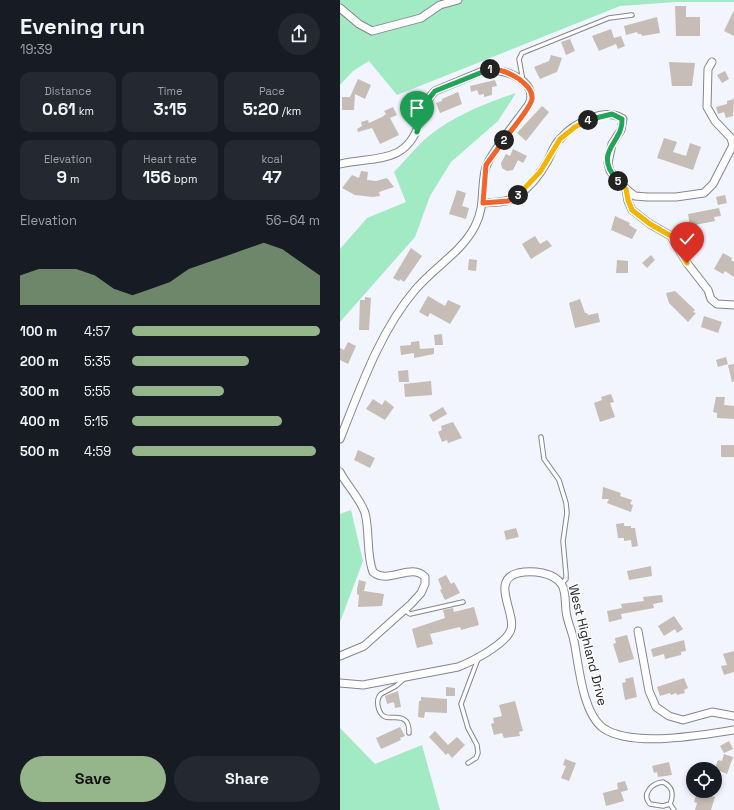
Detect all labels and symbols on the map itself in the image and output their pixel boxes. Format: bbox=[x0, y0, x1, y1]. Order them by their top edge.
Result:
pin: 1 bbox=[480, 59, 500, 79]
pin bbox=[400, 91, 434, 132]
pin: 4 bbox=[578, 110, 598, 130]
pin: 2 bbox=[494, 130, 514, 150]
pin: 5 bbox=[608, 171, 628, 191]
pin: 3 bbox=[508, 185, 528, 205]
pin bbox=[670, 222, 704, 263]
street label: West Highland Drive bbox=[565, 583, 611, 707]

